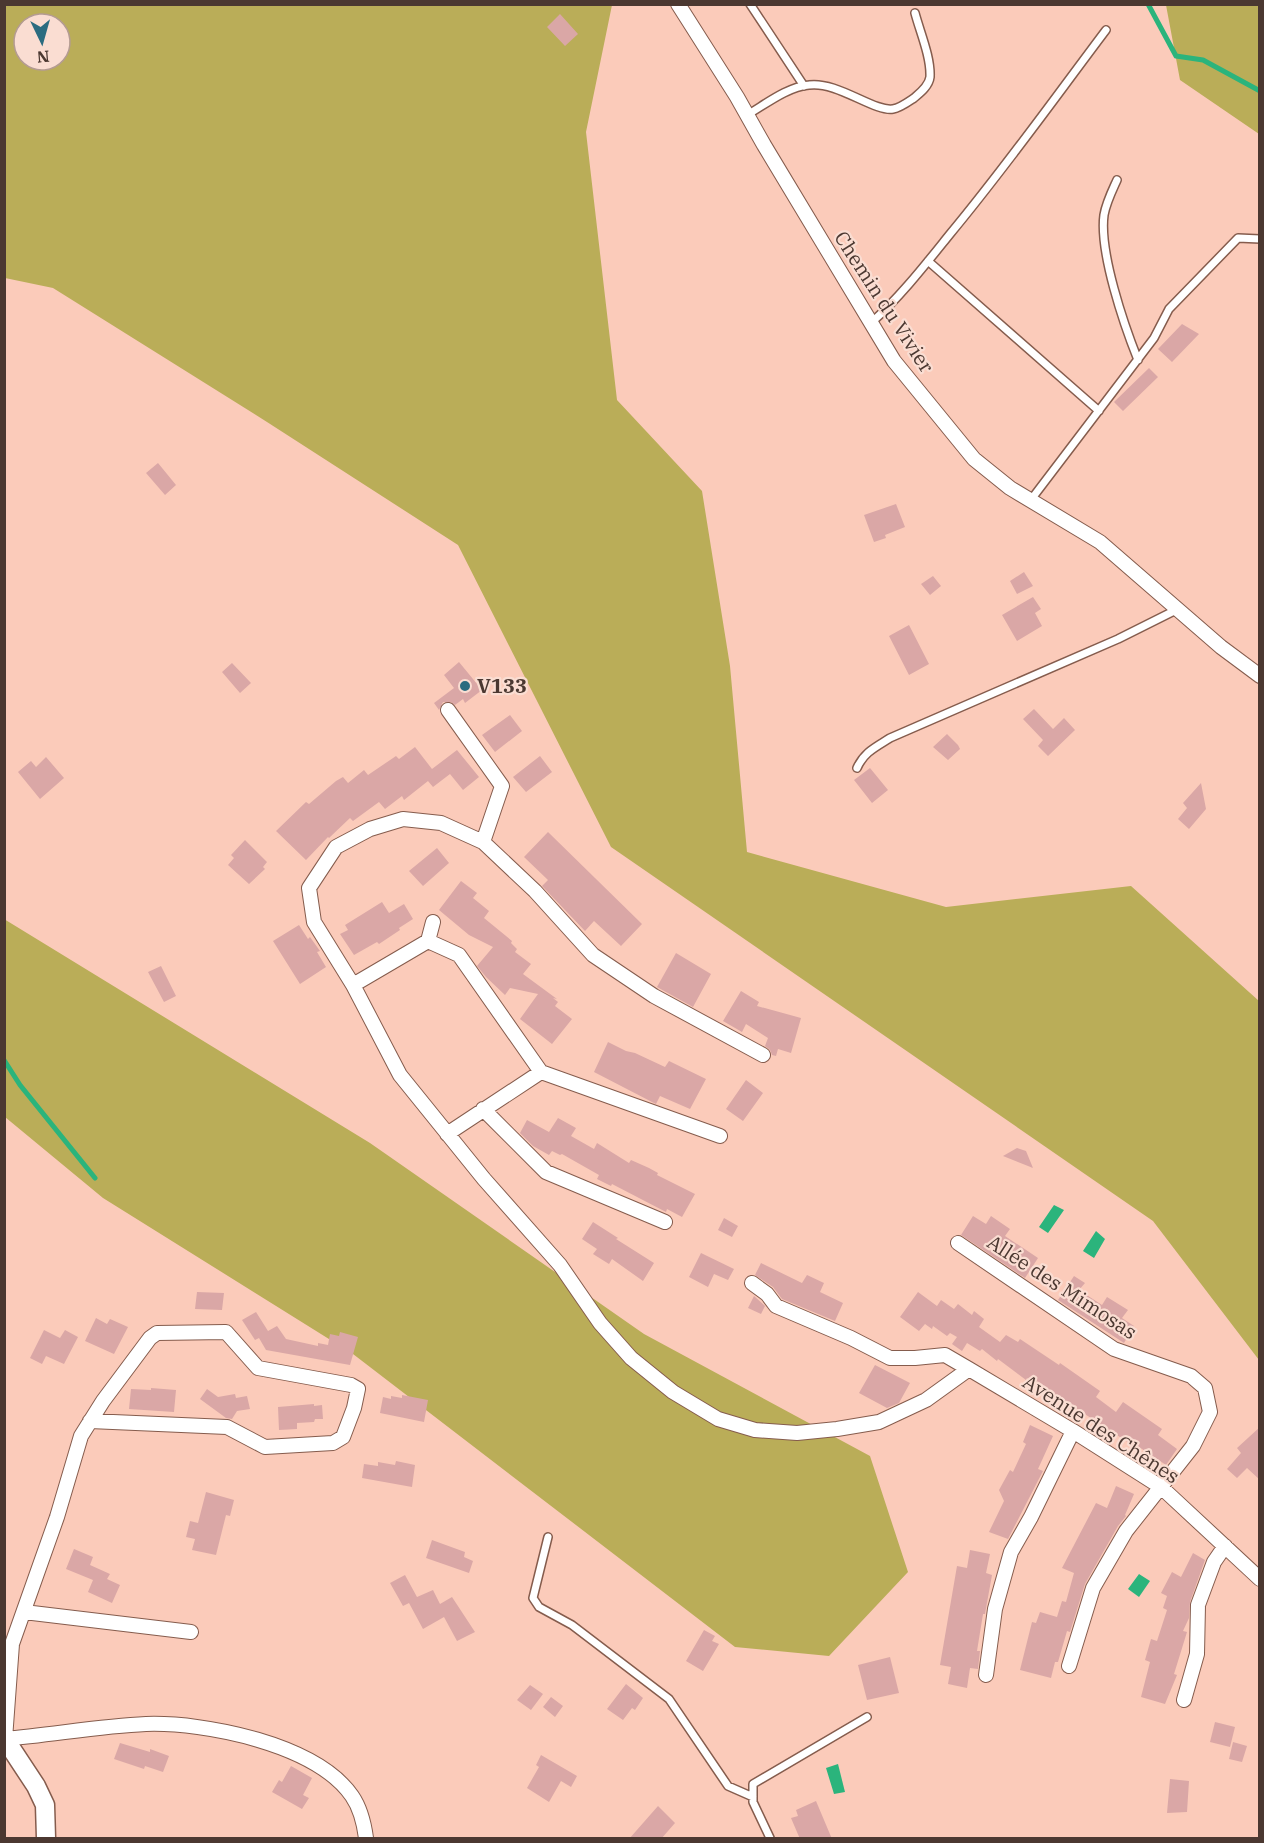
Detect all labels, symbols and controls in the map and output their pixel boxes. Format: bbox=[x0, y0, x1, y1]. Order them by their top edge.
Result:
north arrow bbox=[12, 12, 72, 72]
text: N bbox=[36, 46, 50, 67]
street label: Chemin du Vivier bbox=[828, 226, 940, 378]
place label: V133 bbox=[477, 672, 527, 699]
marker: V133 bbox=[458, 679, 472, 693]
street label: Allée des Mimosas bbox=[982, 1228, 1142, 1345]
street label: Avenue des Chênes bbox=[1018, 1368, 1185, 1489]

